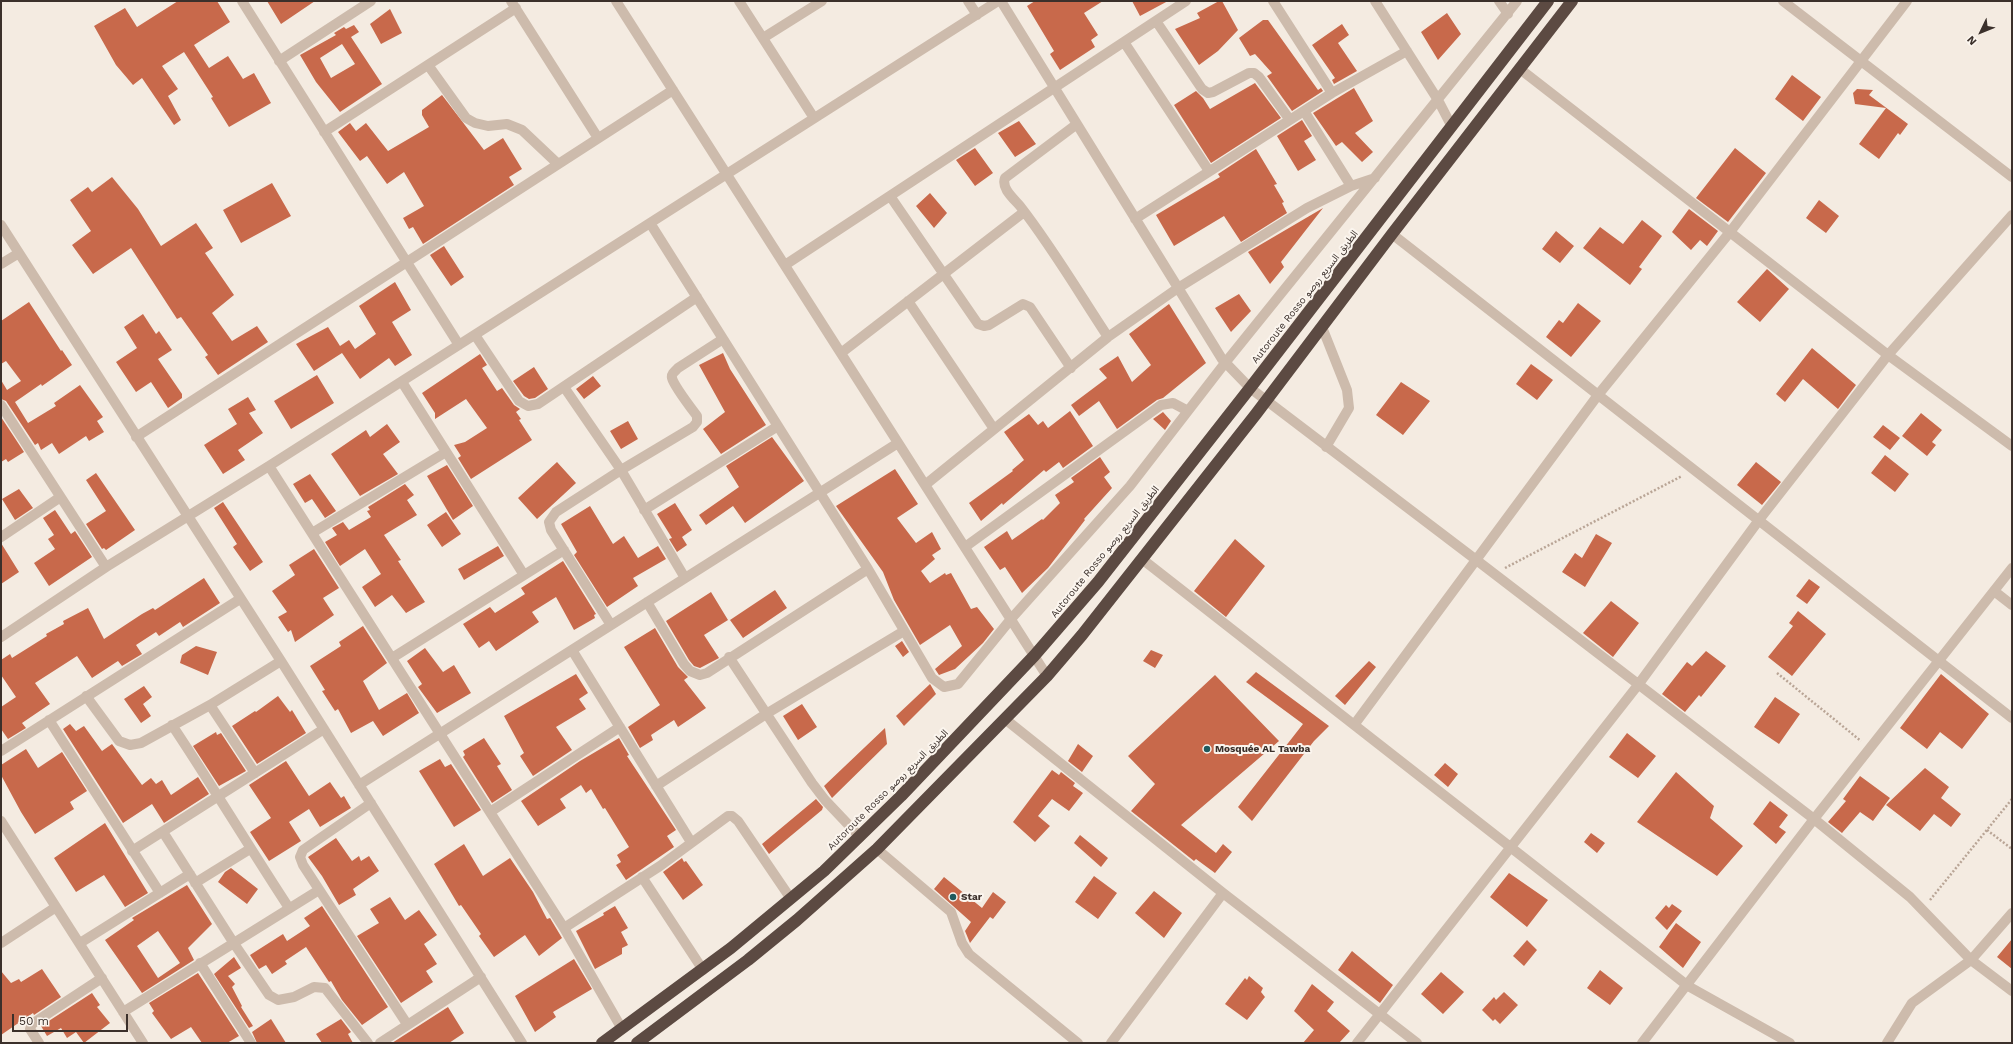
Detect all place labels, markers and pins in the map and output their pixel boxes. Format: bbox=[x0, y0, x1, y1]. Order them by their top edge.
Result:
place label: Mosquée AL Tawba bbox=[1215, 743, 1310, 755]
marker: Mosquée AL Tawba bbox=[1202, 744, 1212, 754]
place label: Star bbox=[961, 891, 982, 903]
marker: Star bbox=[948, 892, 958, 902]

